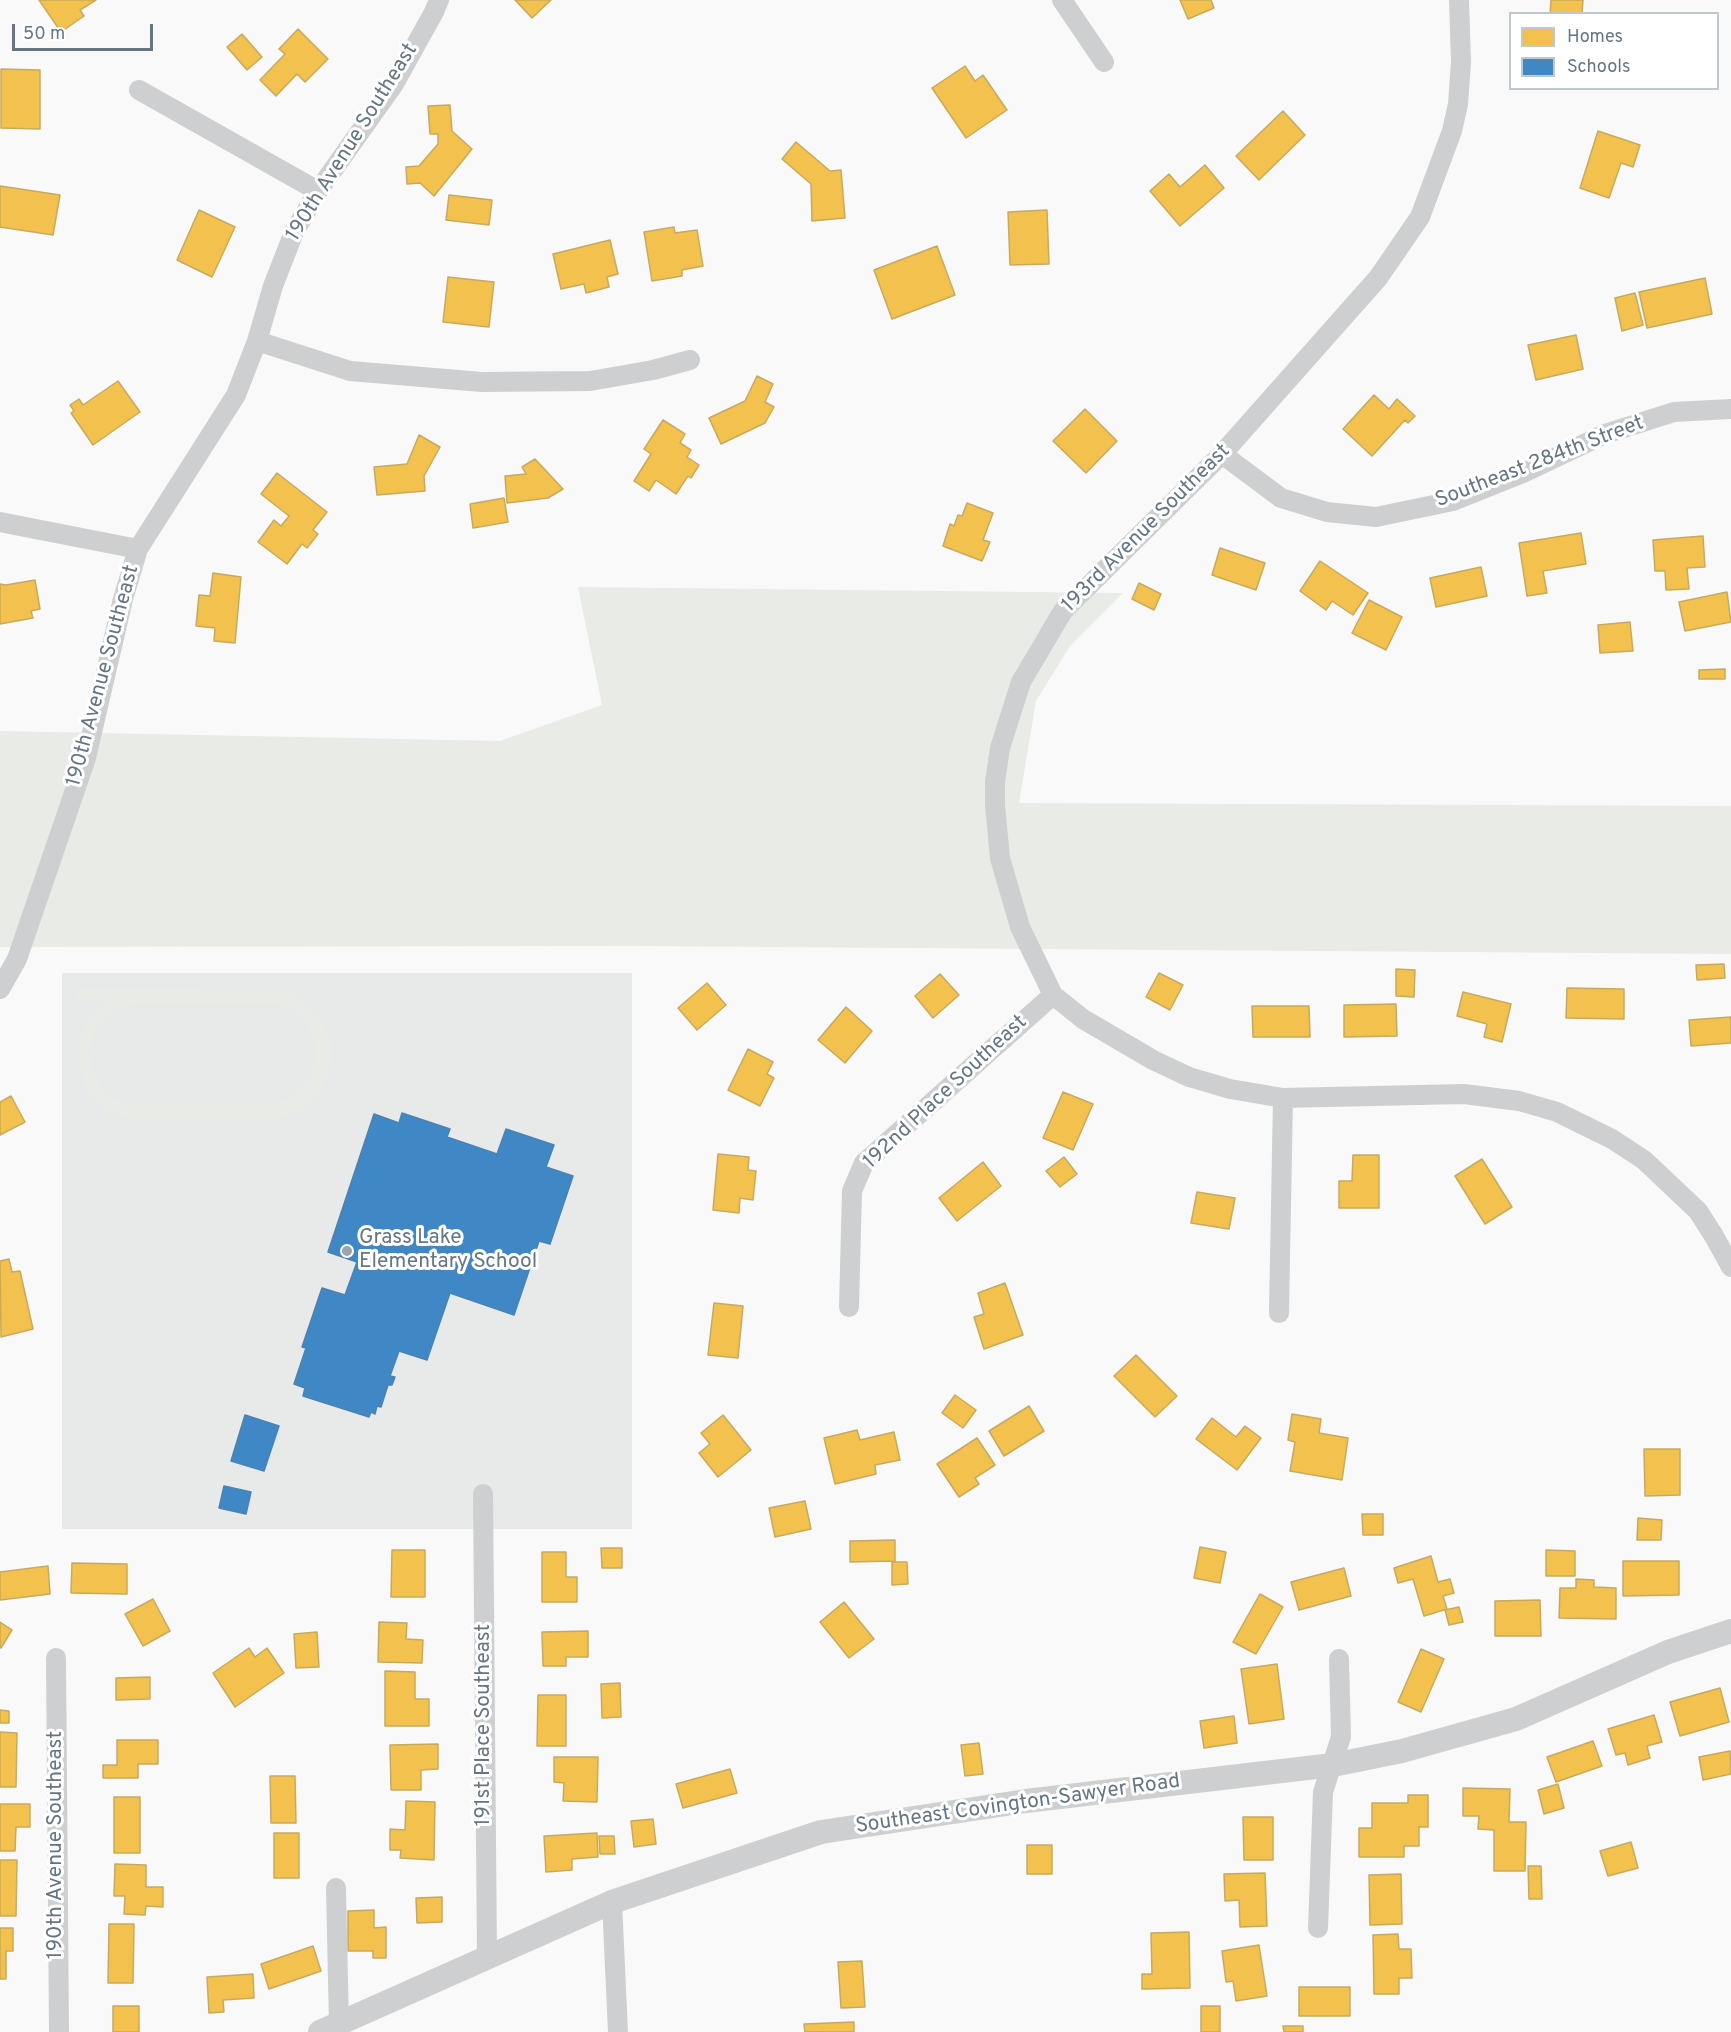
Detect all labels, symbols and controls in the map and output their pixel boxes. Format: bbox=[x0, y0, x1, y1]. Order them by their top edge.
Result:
scale bar bbox=[15, 12, 156, 50]
legend bbox=[1509, 12, 1719, 90]
text: 50 m bbox=[23, 23, 65, 46]
text: Homes bbox=[1567, 26, 1623, 49]
street label: 190th Avenue Southeast bbox=[282, 40, 424, 246]
text: Schools bbox=[1567, 56, 1630, 79]
street label: Southeast 284th Street bbox=[1432, 412, 1648, 514]
street label: 193rd Avenue Southeast bbox=[1058, 440, 1236, 618]
street label: 190th Avenue Southeast bbox=[62, 562, 146, 790]
street label: 192nd Place Southeast bbox=[859, 1011, 1033, 1175]
place label: Grass Lake Elementary School bbox=[359, 1226, 537, 1276]
marker: Grass Lake Elementary School bbox=[340, 1244, 354, 1258]
street label: 191st Place Southeast bbox=[472, 1624, 498, 1826]
street label: 190th Avenue Southeast bbox=[44, 1731, 70, 1959]
street label: Southeast Covington-Sawyer Road bbox=[854, 1770, 1182, 1840]

